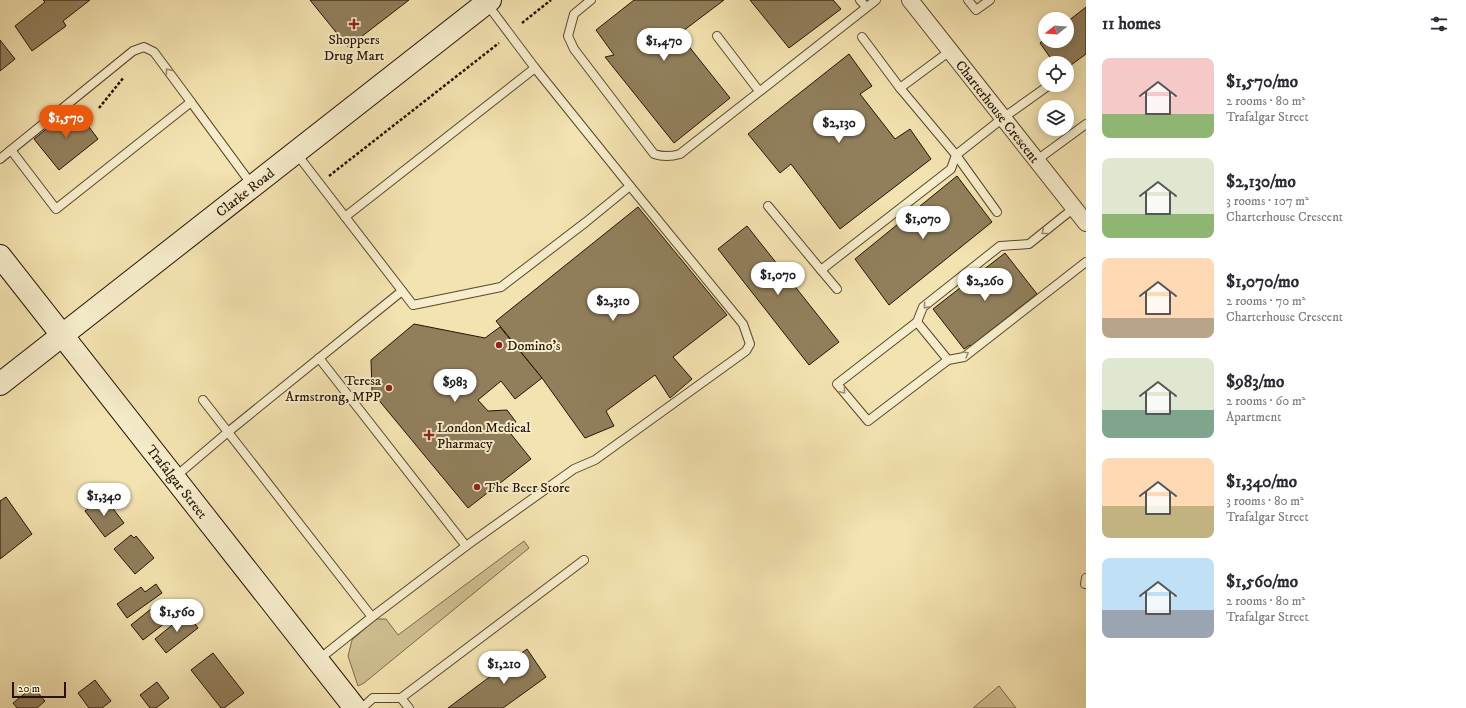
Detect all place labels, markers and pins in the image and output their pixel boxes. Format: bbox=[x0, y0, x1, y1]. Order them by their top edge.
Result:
marker: Shoppers Drug Mart bbox=[349, 19, 359, 29]
pin: $1,470 bbox=[631, 28, 697, 62]
place label: Shoppers Drug Mart bbox=[324, 31, 385, 65]
pin: $1,570 bbox=[33, 105, 99, 139]
pin: $2,130 bbox=[806, 110, 872, 144]
pin: $1,070 bbox=[890, 206, 956, 240]
pin: $1,070 bbox=[745, 262, 811, 296]
pin: $2,260 bbox=[952, 268, 1018, 302]
pin: $2,310 bbox=[580, 288, 646, 322]
place label: Domino's bbox=[507, 337, 561, 355]
marker: Domino's bbox=[494, 340, 504, 350]
pin: $983 bbox=[431, 369, 479, 403]
place label: Teresa Armstrong, MPP bbox=[285, 372, 381, 406]
marker: Teresa Armstrong, MPP bbox=[384, 383, 394, 393]
place label: London Medical Pharmacy bbox=[437, 419, 531, 453]
marker: London Medical Pharmacy bbox=[424, 430, 434, 440]
place label: The Beer Store bbox=[485, 479, 570, 497]
marker: The Beer Store bbox=[472, 482, 482, 492]
pin: $1,340 bbox=[71, 483, 137, 517]
pin: $1,560 bbox=[144, 599, 210, 633]
pin: $1,210 bbox=[471, 651, 537, 685]

